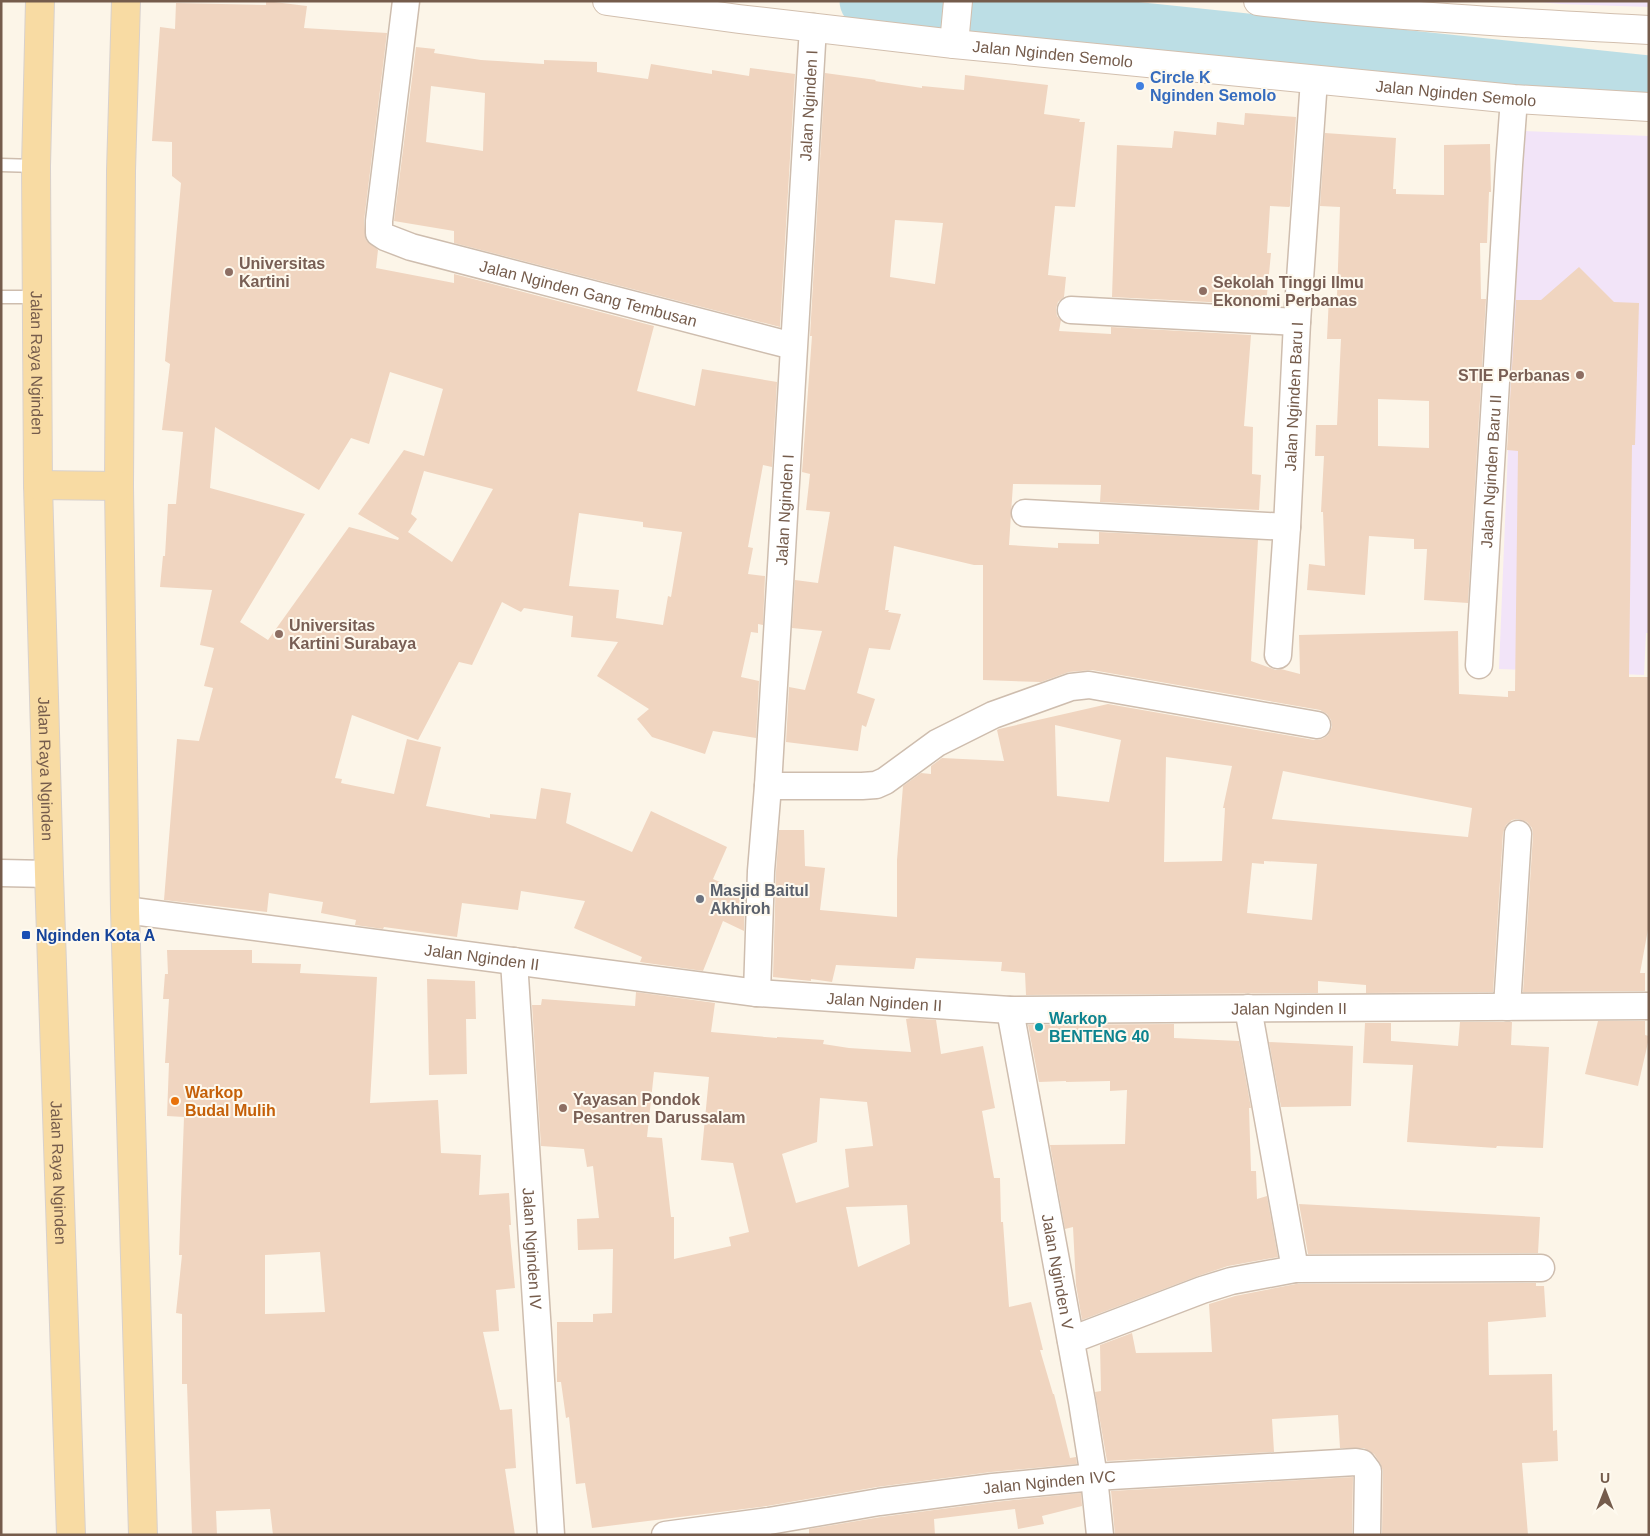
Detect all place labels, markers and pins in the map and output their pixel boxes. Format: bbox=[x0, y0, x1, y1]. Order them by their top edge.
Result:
place label: Circle K Nginden Semolo bbox=[1150, 69, 1276, 104]
marker: Circle K Nginden Semolo bbox=[1134, 80, 1146, 92]
place label: Universitas Kartini bbox=[239, 255, 325, 290]
marker: Universitas Kartini bbox=[223, 266, 235, 278]
place label: Sekolah Tinggi Ilmu Ekonomi Perbanas bbox=[1213, 274, 1364, 309]
marker: Sekolah Tinggi Ilmu Ekonomi Perbanas bbox=[1197, 285, 1209, 297]
place label: STIE Perbanas bbox=[1458, 367, 1570, 384]
marker: STIE Perbanas bbox=[1574, 369, 1586, 381]
place label: Universitas Kartini Surabaya bbox=[289, 617, 416, 652]
marker: Universitas Kartini Surabaya bbox=[273, 628, 285, 640]
place label: Masjid Baitul Akhiroh bbox=[710, 882, 809, 917]
marker: Masjid Baitul Akhiroh bbox=[694, 893, 706, 905]
place label: Nginden Kota A bbox=[36, 927, 156, 944]
marker: Nginden Kota A bbox=[20, 929, 32, 941]
place label: Warkop BENTENG 40 bbox=[1049, 1010, 1150, 1045]
marker: Warkop BENTENG 40 bbox=[1033, 1021, 1045, 1033]
place label: Warkop Budal Mulih bbox=[185, 1084, 276, 1119]
place label: Yayasan Pondok Pesantren Darussalam bbox=[573, 1091, 746, 1126]
marker: Warkop Budal Mulih bbox=[169, 1095, 181, 1107]
marker: Yayasan Pondok Pesantren Darussalam bbox=[557, 1102, 569, 1114]

